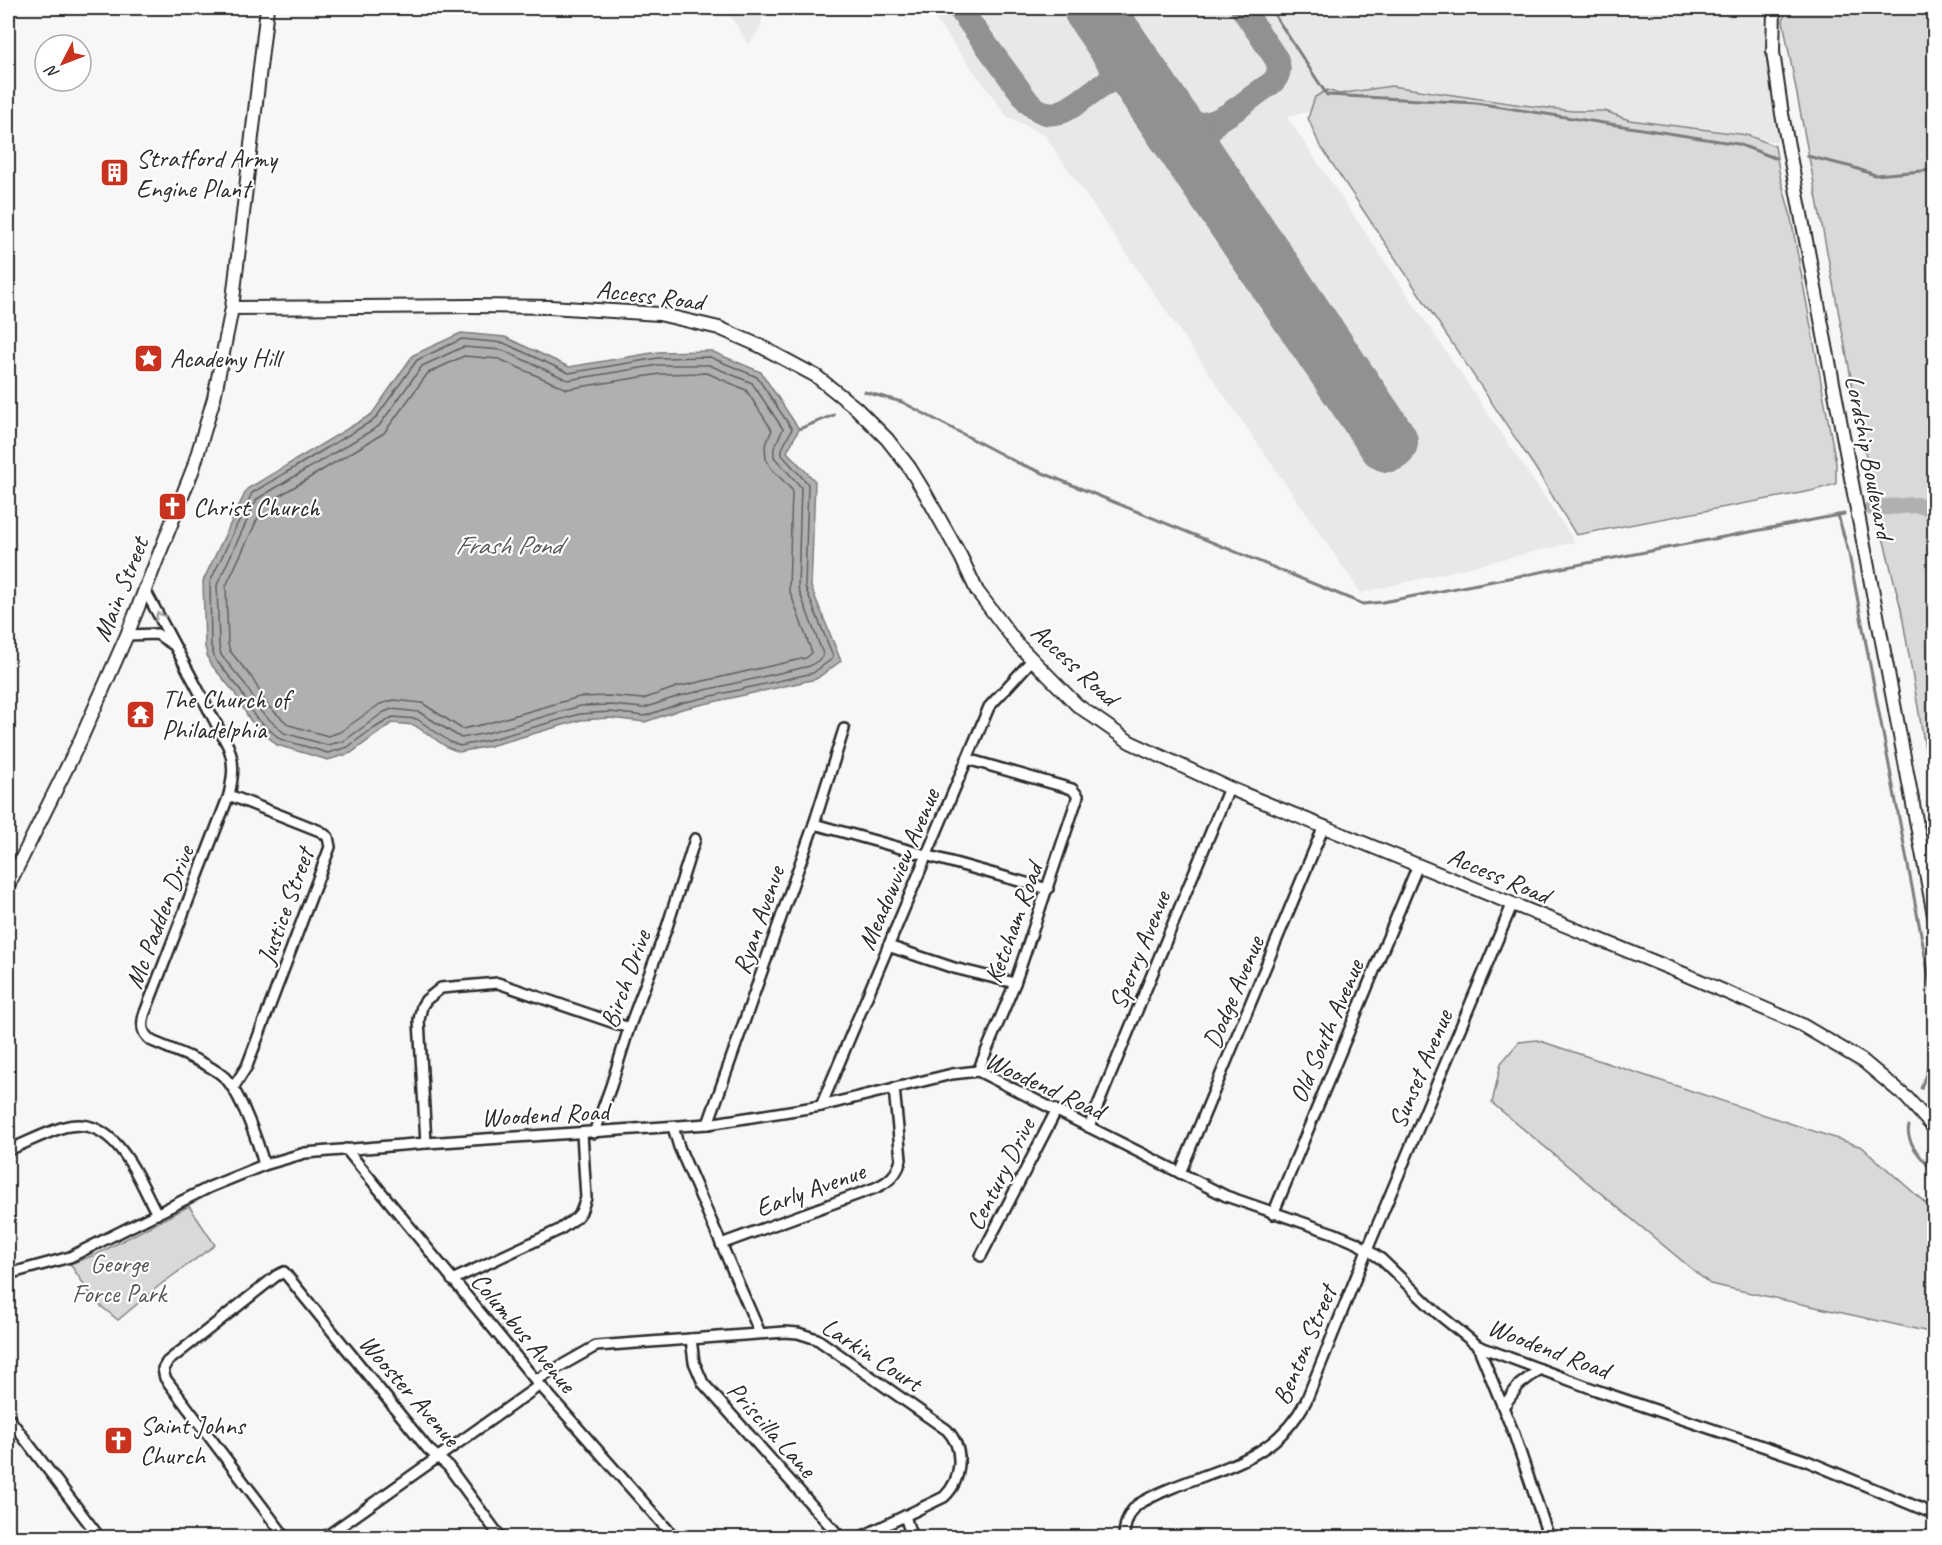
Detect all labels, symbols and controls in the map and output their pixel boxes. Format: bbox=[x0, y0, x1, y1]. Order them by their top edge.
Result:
north arrow bbox=[33, 33, 93, 93]
text: N bbox=[40, 60, 63, 83]
place label: Stratford Army Engine Plant bbox=[136, 142, 279, 205]
building icon: Stratford Army Engine Plant bbox=[99, 157, 131, 189]
street label: Access Road bbox=[595, 273, 709, 319]
place icon: Academy Hill bbox=[133, 342, 165, 374]
place label: Academy Hill bbox=[170, 342, 285, 375]
street label: Lordship Boulevard bbox=[1837, 373, 1902, 545]
church icon: Christ Church bbox=[156, 491, 188, 523]
place label: Christ Church bbox=[193, 491, 321, 524]
water label: Frash Pond bbox=[455, 528, 569, 562]
street label: Main Street bbox=[85, 530, 157, 646]
one-way arrow bbox=[155, 612, 167, 623]
street label: Access Road bbox=[1024, 616, 1128, 716]
place label: The Church of Philadelphia bbox=[162, 683, 295, 746]
temple icon: The Church of Philadelphia bbox=[125, 698, 157, 730]
street label: Meadowview Avenue bbox=[850, 782, 948, 955]
street label: Mc Padden Drive bbox=[117, 839, 203, 993]
street label: Access Road bbox=[1443, 839, 1558, 913]
street label: Justice Street bbox=[249, 841, 323, 970]
street label: Ketcham Road bbox=[976, 855, 1052, 988]
street label: Ryan Avenue bbox=[725, 859, 793, 979]
street label: Sperry Avenue bbox=[1101, 885, 1179, 1014]
street label: Birch Drive bbox=[593, 924, 659, 1033]
street label: Dodge Avenue bbox=[1195, 930, 1272, 1053]
street label: Old South Avenue bbox=[1282, 953, 1372, 1108]
street label: Sunset Avenue bbox=[1381, 1004, 1461, 1133]
street label: Woodend Road bbox=[980, 1044, 1113, 1129]
street label: Woodend Road bbox=[481, 1094, 613, 1134]
street label: Century Drive bbox=[958, 1110, 1044, 1236]
street label: Early Avenue bbox=[751, 1154, 871, 1224]
park label: George Force Park bbox=[72, 1247, 169, 1310]
street label: Columbus Avenue bbox=[464, 1265, 585, 1401]
street label: Benton Street bbox=[1265, 1278, 1346, 1410]
street label: Larkin Court bbox=[815, 1310, 930, 1400]
street label: Woodend Road bbox=[1483, 1310, 1618, 1388]
street label: Wooster Avenue bbox=[352, 1327, 468, 1455]
street label: Priscilla Lane bbox=[720, 1374, 824, 1485]
place label: Saint Johns Church bbox=[140, 1409, 247, 1472]
church icon: Saint Johns Church bbox=[103, 1424, 135, 1456]

